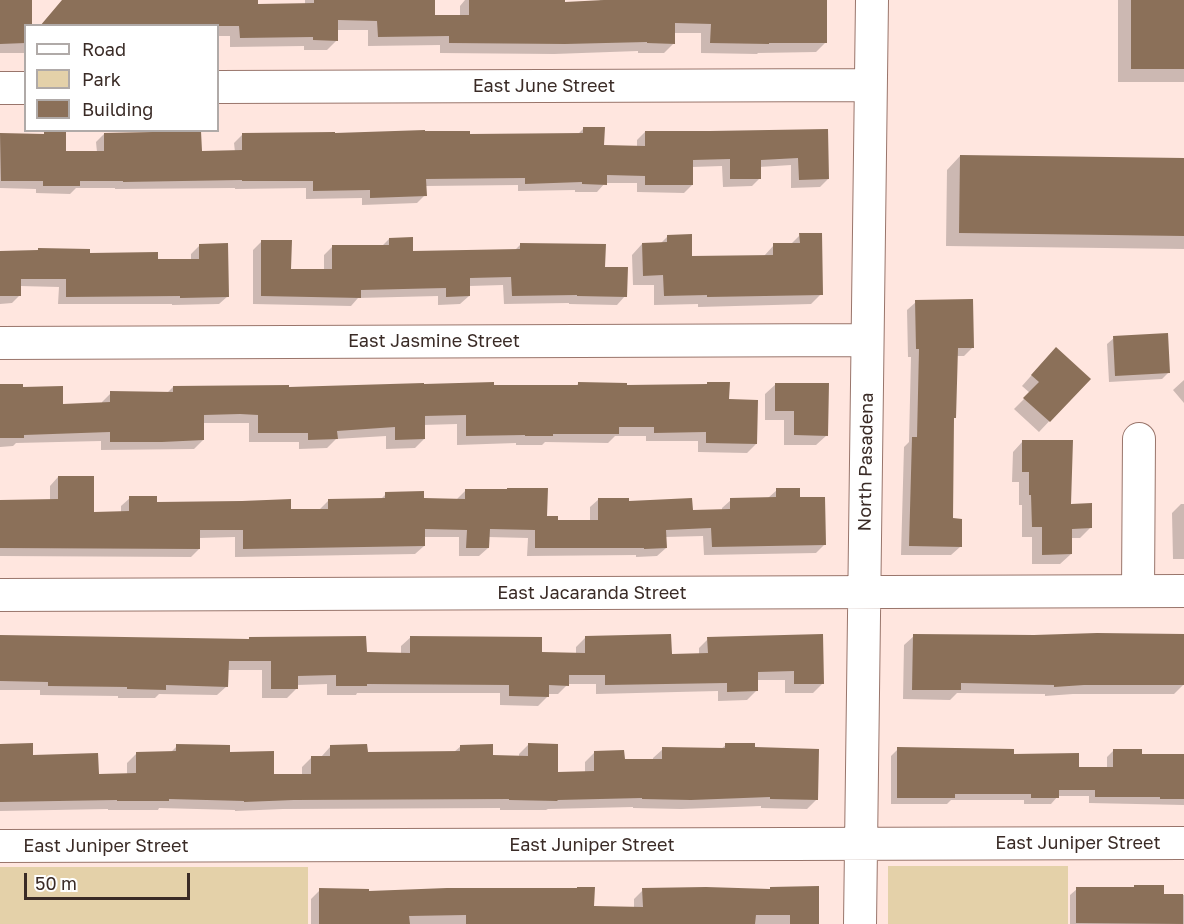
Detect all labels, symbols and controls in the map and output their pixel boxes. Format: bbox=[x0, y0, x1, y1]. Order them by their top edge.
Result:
legend bbox=[24, 24, 219, 132]
text: Road bbox=[82, 38, 126, 60]
text: Park bbox=[82, 68, 121, 90]
street label: East June Street bbox=[473, 75, 615, 97]
text: Building bbox=[82, 98, 153, 120]
street label: East Jasmine Street bbox=[348, 330, 520, 352]
street label: North Pasadena bbox=[854, 392, 878, 532]
street label: East Jacaranda Street bbox=[497, 582, 687, 604]
street label: East Juniper Street bbox=[995, 832, 1161, 854]
street label: East Juniper Street bbox=[509, 834, 675, 856]
street label: East Juniper Street bbox=[23, 835, 189, 857]
scale bar bbox=[27, 861, 194, 899]
text: 50 m bbox=[35, 872, 77, 894]

